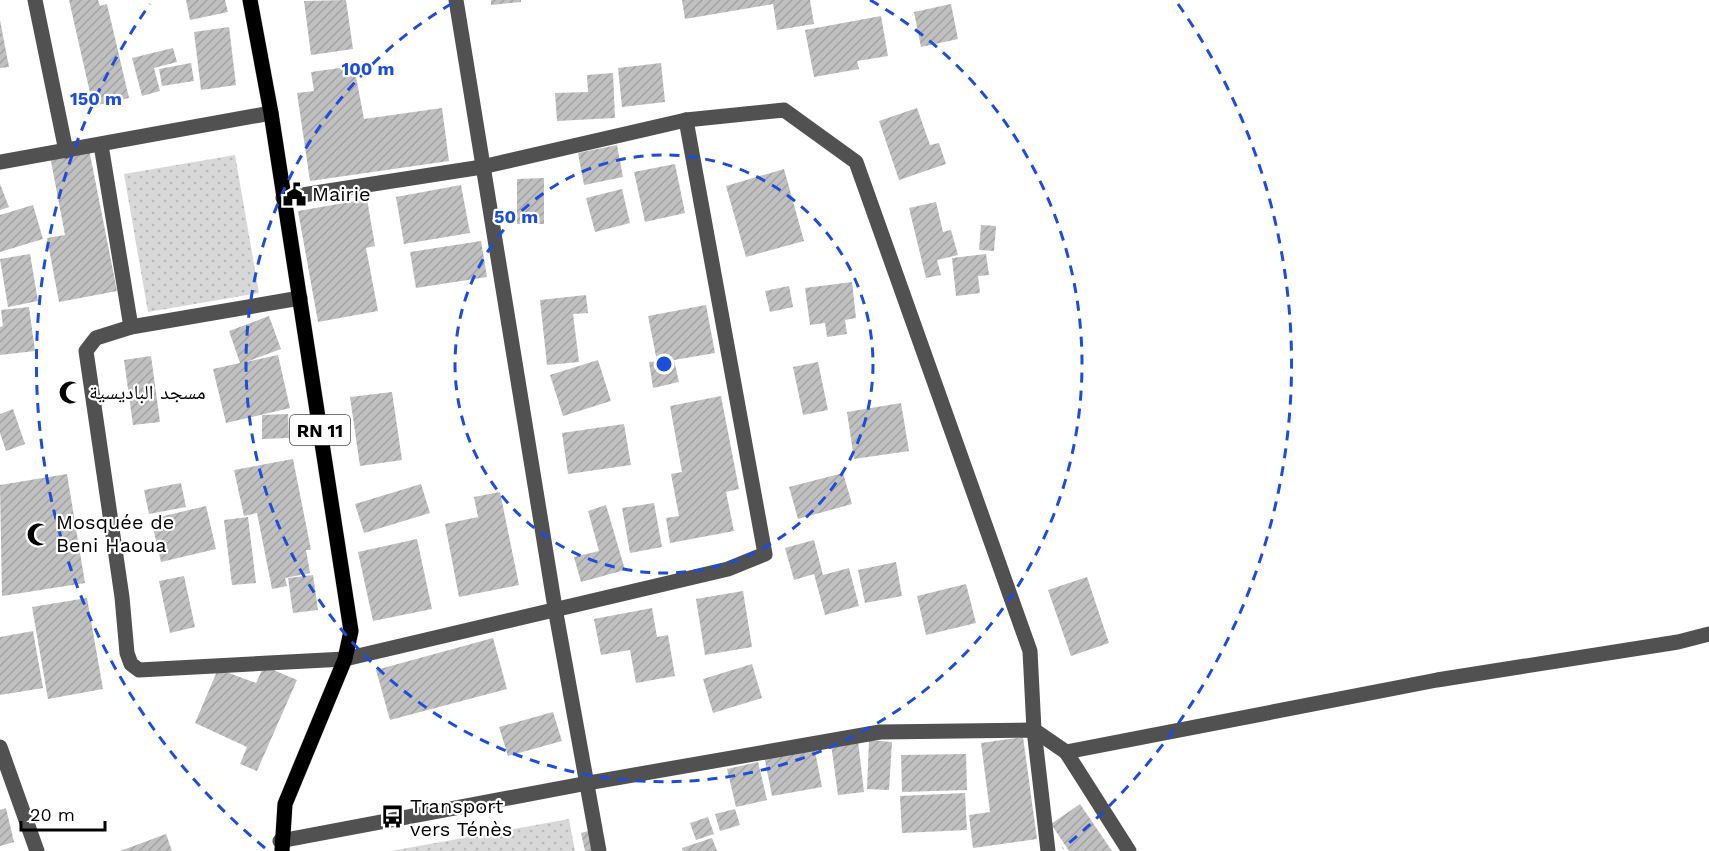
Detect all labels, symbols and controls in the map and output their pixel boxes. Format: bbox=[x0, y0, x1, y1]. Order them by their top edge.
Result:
text: 100 m bbox=[341, 58, 395, 79]
text: 150 m bbox=[70, 88, 122, 109]
public building icon: Mairie bbox=[281, 181, 307, 207]
place label: Mairie bbox=[312, 182, 371, 206]
text: 50 m bbox=[494, 206, 538, 227]
centre of rings bbox=[654, 354, 674, 374]
mosque icon: مسجد الباديسية bbox=[58, 379, 84, 405]
place label: مسجد الباديسية bbox=[89, 380, 206, 404]
road number: RN 11 bbox=[290, 415, 350, 445]
place label: Mosquée de Beni Haoua bbox=[56, 510, 174, 557]
mosque icon: Mosquée de Beni Haoua bbox=[25, 521, 51, 547]
scale bar bbox=[21, 794, 105, 832]
place label: Transport vers Ténès bbox=[410, 794, 512, 841]
text: 20 m bbox=[30, 804, 75, 825]
bus stop icon: Transport vers Ténès bbox=[379, 804, 405, 830]

